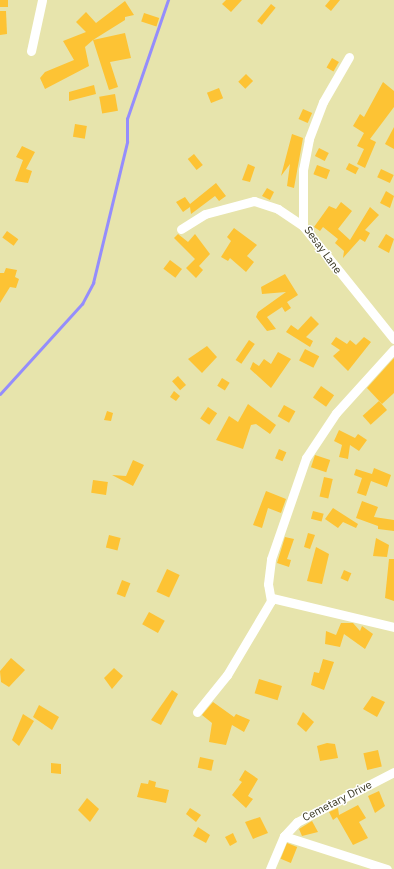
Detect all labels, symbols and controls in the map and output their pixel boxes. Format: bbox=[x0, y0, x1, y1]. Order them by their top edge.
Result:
street label: Sesay Lane bbox=[301, 224, 345, 276]
street label: Cemetary Drive bbox=[300, 778, 374, 824]

